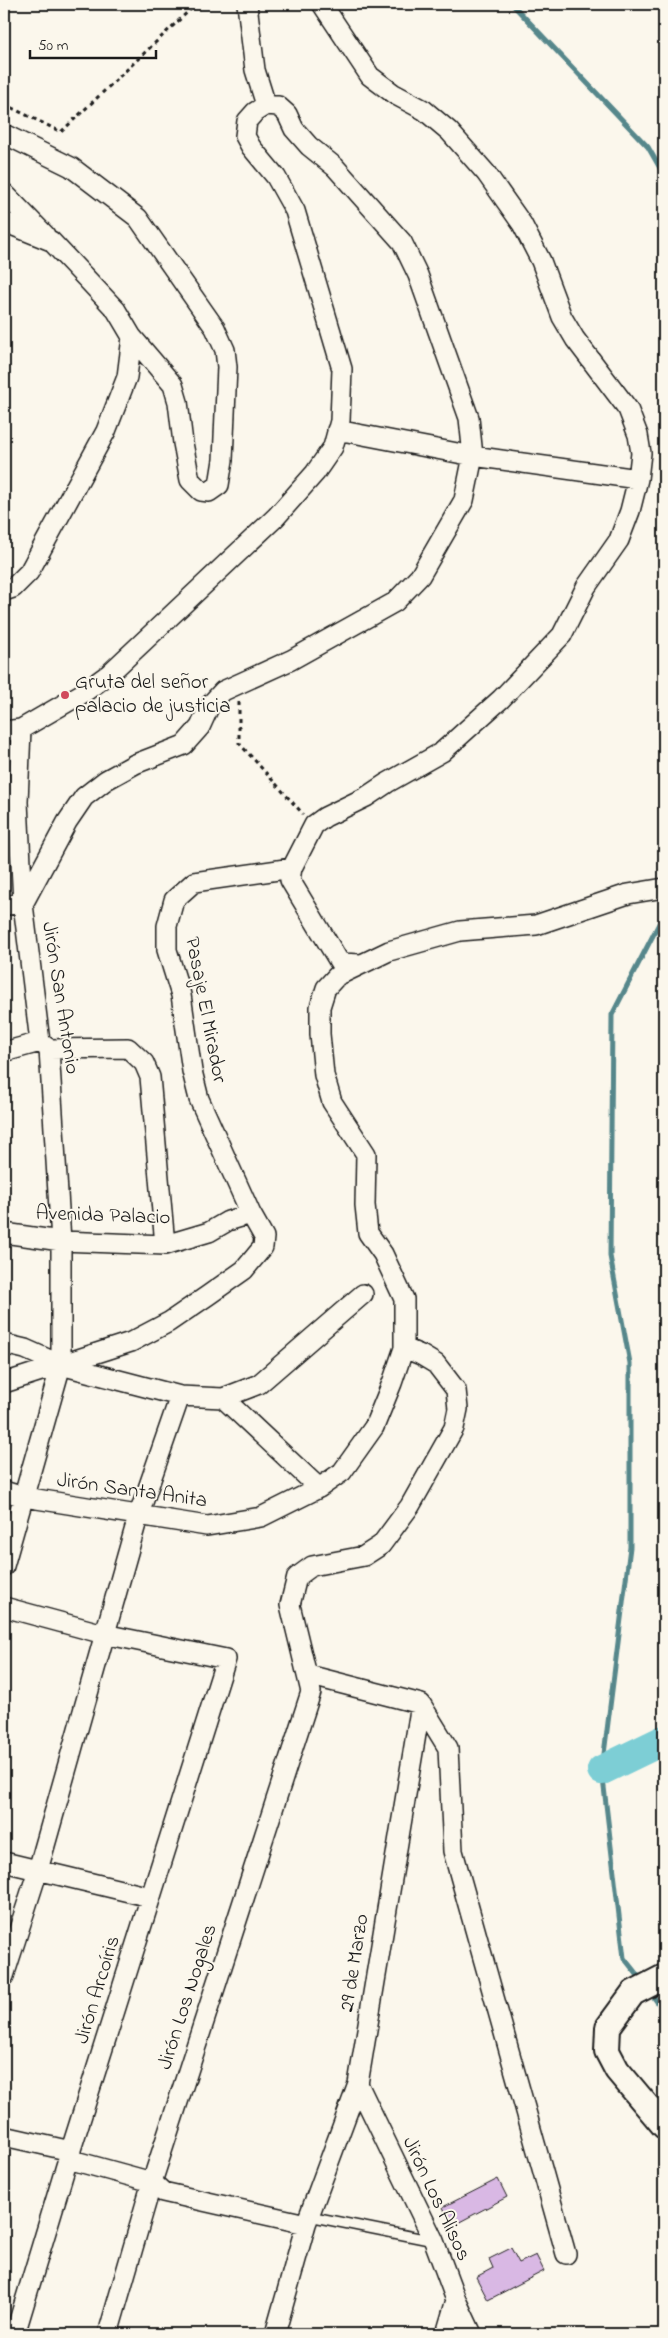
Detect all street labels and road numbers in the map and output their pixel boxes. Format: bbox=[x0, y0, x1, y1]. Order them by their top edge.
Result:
street label: Jirón San Antonio bbox=[33, 920, 87, 1076]
street label: Pasaje El Mirador bbox=[176, 934, 234, 1086]
street label: Avenida Palacio bbox=[35, 1199, 171, 1233]
street label: Jirón Santa Anita bbox=[55, 1466, 209, 1516]
street label: 29 de Marzo bbox=[332, 1912, 378, 2014]
street label: Jirón Los Nogales bbox=[150, 1920, 228, 2074]
street label: Jirón Arcoíris bbox=[67, 1932, 129, 2048]
street label: Jirón Los Alisos bbox=[394, 2132, 478, 2266]

